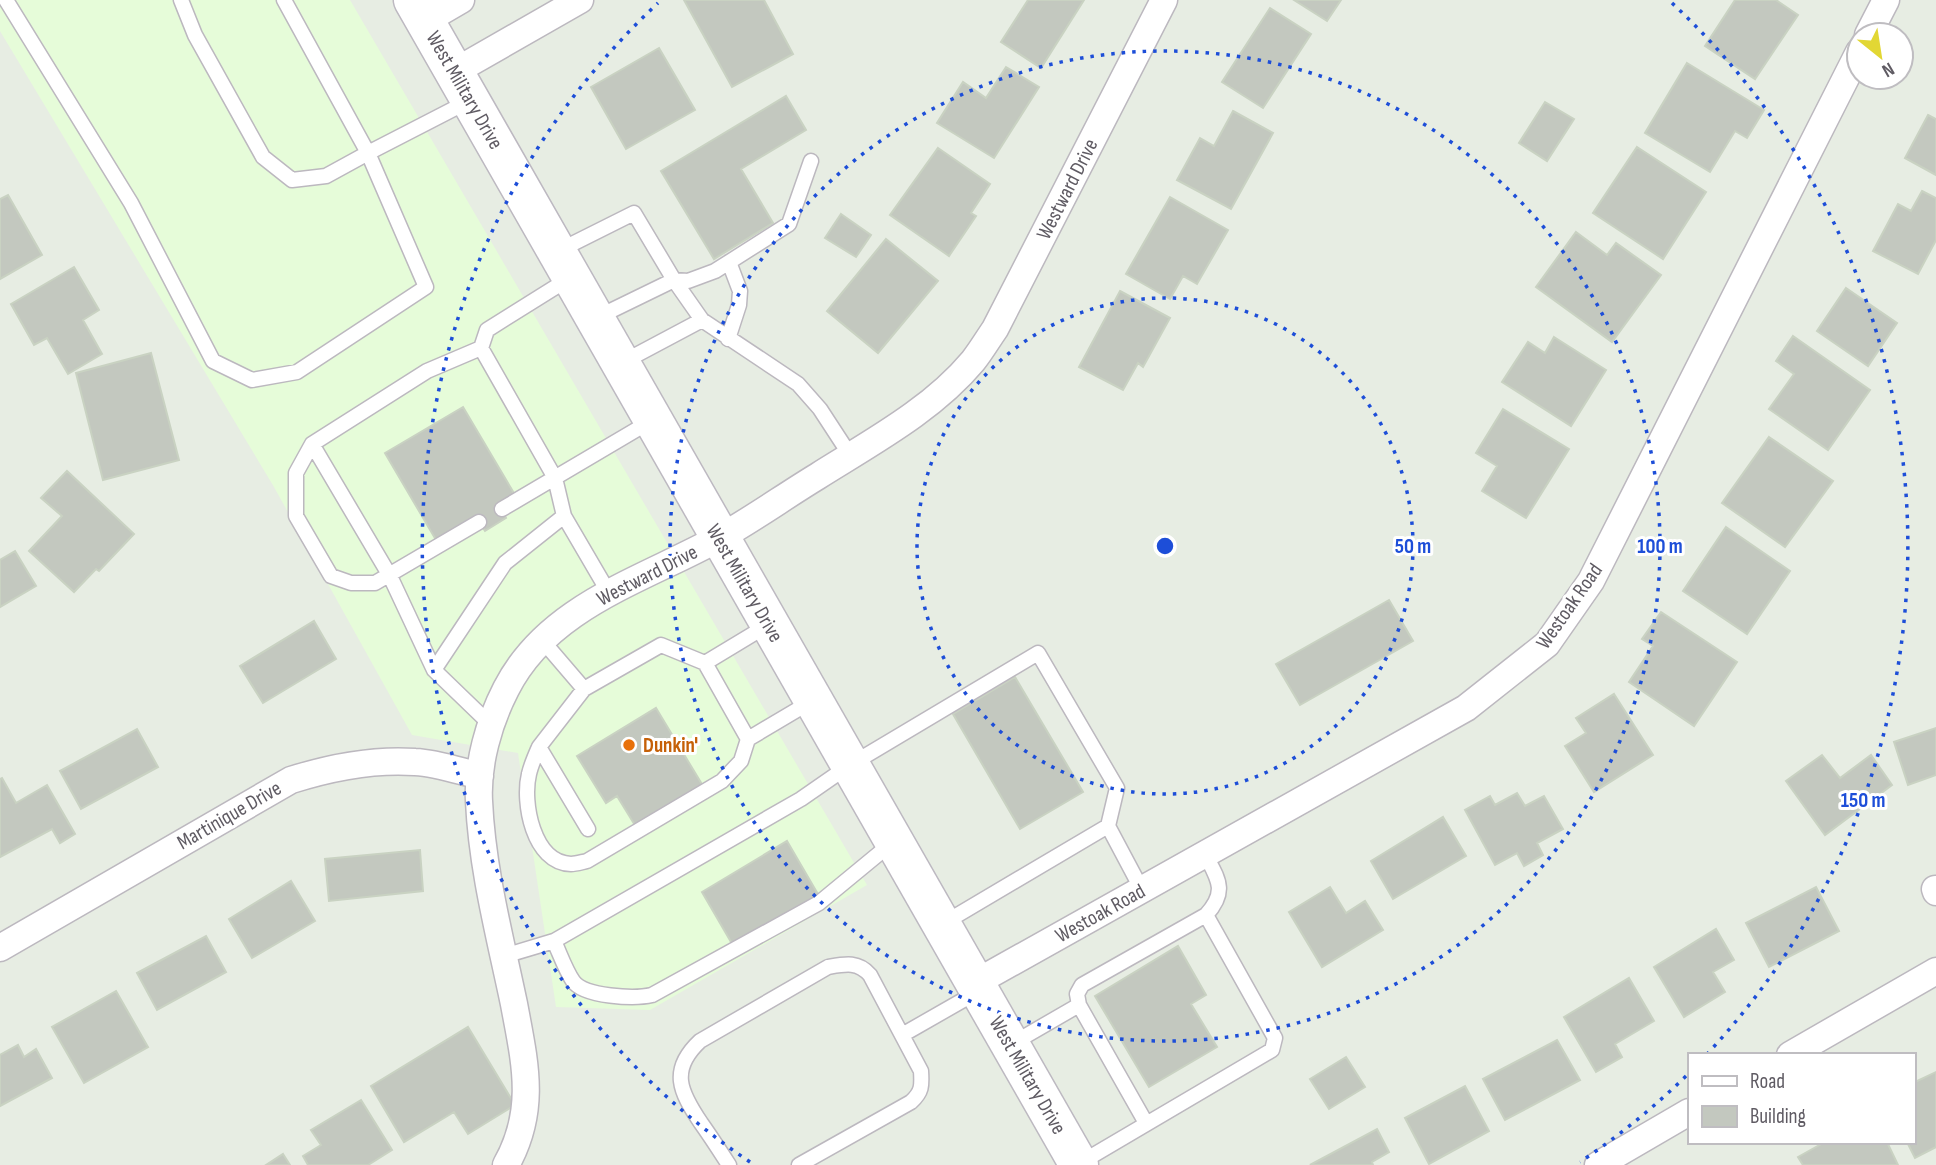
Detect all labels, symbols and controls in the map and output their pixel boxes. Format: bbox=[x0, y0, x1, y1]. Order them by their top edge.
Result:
north arrow bbox=[1845, 21, 1915, 91]
street label: West Military Drive bbox=[421, 27, 508, 154]
text: N bbox=[1878, 57, 1898, 82]
street label: Westward Drive bbox=[1031, 135, 1104, 244]
street label: West Military Drive bbox=[701, 520, 788, 647]
centre of rings bbox=[1153, 534, 1177, 558]
text: 50 m bbox=[1395, 534, 1431, 559]
text: 100 m bbox=[1637, 534, 1683, 559]
street label: Westward Drive bbox=[593, 539, 702, 612]
street label: Westoak Road bbox=[1531, 559, 1608, 654]
place label: Dunkin' bbox=[643, 733, 698, 758]
marker: Dunkin' bbox=[621, 737, 637, 753]
street label: Martinique Drive bbox=[173, 776, 286, 855]
text: 150 m bbox=[1841, 788, 1885, 813]
street label: Westoak Road bbox=[1051, 879, 1149, 948]
street label: West Military Drive bbox=[984, 1012, 1071, 1139]
legend bbox=[1688, 1053, 1915, 1144]
text: Road bbox=[1750, 1069, 1785, 1094]
text: Building bbox=[1750, 1104, 1806, 1129]

